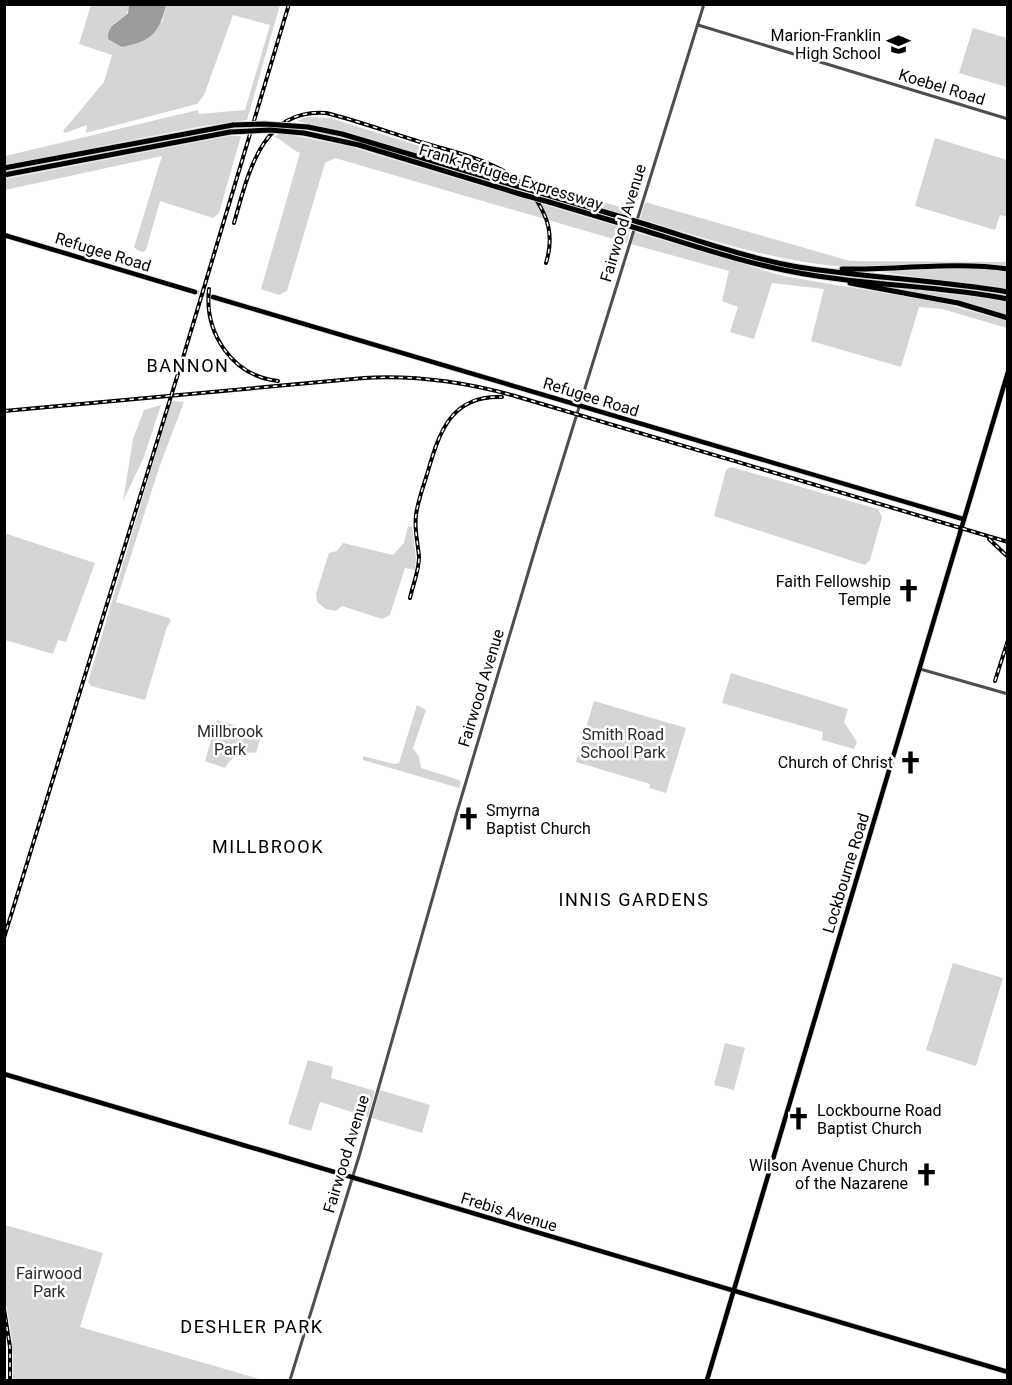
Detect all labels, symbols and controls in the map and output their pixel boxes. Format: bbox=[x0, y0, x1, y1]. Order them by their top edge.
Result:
place label: Marion-Franklin High School bbox=[771, 26, 881, 63]
school or university icon: Marion-Franklin High School bbox=[886, 31, 912, 57]
street label: Koebel Road bbox=[896, 65, 988, 109]
street label: Frank-Refugee Expressway bbox=[417, 140, 605, 214]
street label: Fairwood Avenue bbox=[596, 162, 650, 284]
street label: Refugee Road bbox=[53, 228, 153, 276]
district label: BANNON bbox=[147, 355, 229, 376]
street label: Refugee Road bbox=[541, 373, 641, 421]
place label: Faith Fellowship Temple bbox=[776, 572, 891, 609]
church icon: Faith Fellowship Temple bbox=[896, 577, 922, 603]
street label: Fairwood Avenue bbox=[454, 627, 508, 749]
park label: Millbrook Park bbox=[197, 722, 264, 759]
park label: Smith Road School Park bbox=[580, 725, 666, 762]
church icon: Church of Christ bbox=[898, 749, 924, 775]
place label: Church of Christ bbox=[778, 753, 893, 772]
place label: Smyrna Baptist Church bbox=[486, 801, 591, 838]
church icon: Smyrna Baptist Church bbox=[455, 806, 481, 832]
street label: Lockbourne Road bbox=[819, 811, 873, 935]
district label: MILLBROOK bbox=[212, 836, 324, 857]
district label: INNIS GARDENS bbox=[559, 889, 709, 910]
street label: Fairwood Avenue bbox=[319, 1093, 373, 1215]
place label: Lockbourne Road Baptist Church bbox=[817, 1101, 942, 1138]
church icon: Lockbourne Road Baptist Church bbox=[786, 1106, 812, 1132]
place label: Wilson Avenue Church of the Nazarene bbox=[749, 1156, 908, 1193]
church icon: Wilson Avenue Church of the Nazarene bbox=[913, 1161, 939, 1187]
street label: Frebis Avenue bbox=[458, 1188, 560, 1236]
park label: Fairwood Park bbox=[16, 1264, 82, 1301]
district label: DESHLER PARK bbox=[180, 1316, 324, 1337]

